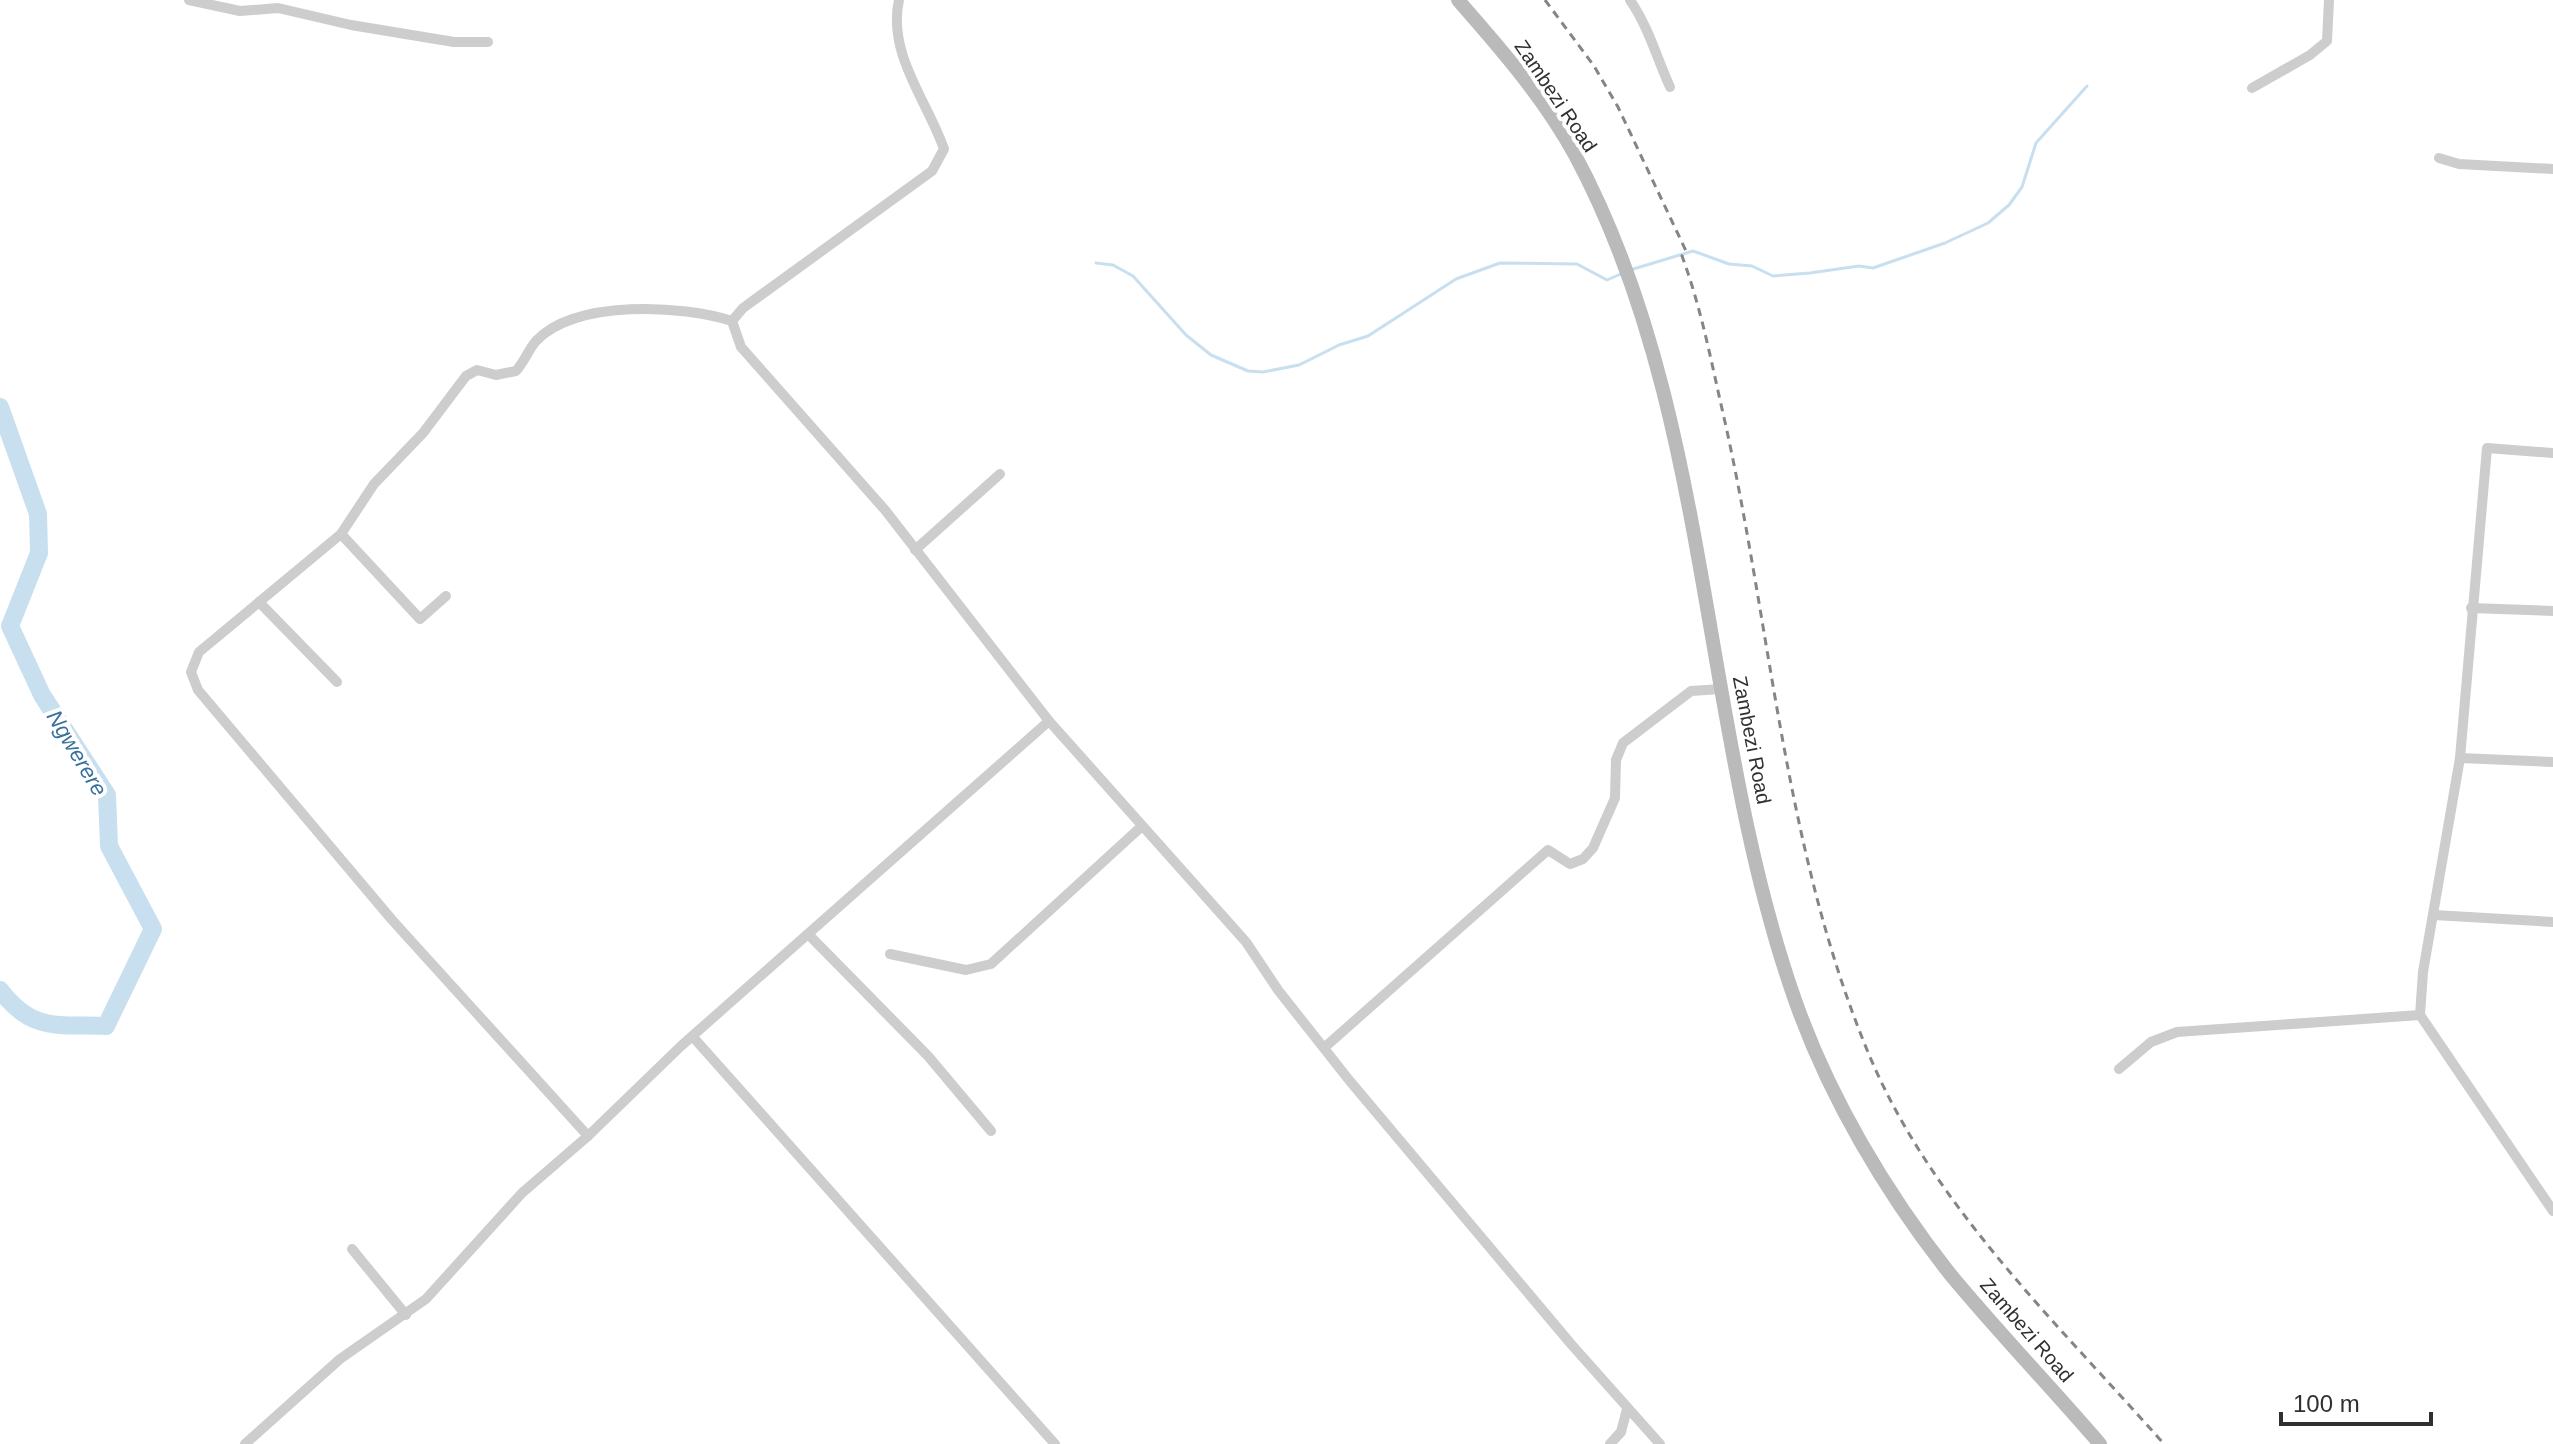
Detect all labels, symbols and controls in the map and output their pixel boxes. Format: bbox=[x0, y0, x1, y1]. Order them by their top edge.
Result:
street label: Zambezi Road bbox=[1511, 36, 1601, 156]
street label: Zambezi Road bbox=[1729, 674, 1775, 806]
water label: Ngwerere bbox=[42, 706, 112, 800]
street label: Zambezi Road bbox=[1976, 1274, 2078, 1386]
scale bar bbox=[2281, 1376, 2431, 1426]
text: 100 m bbox=[2293, 1390, 2360, 1417]

